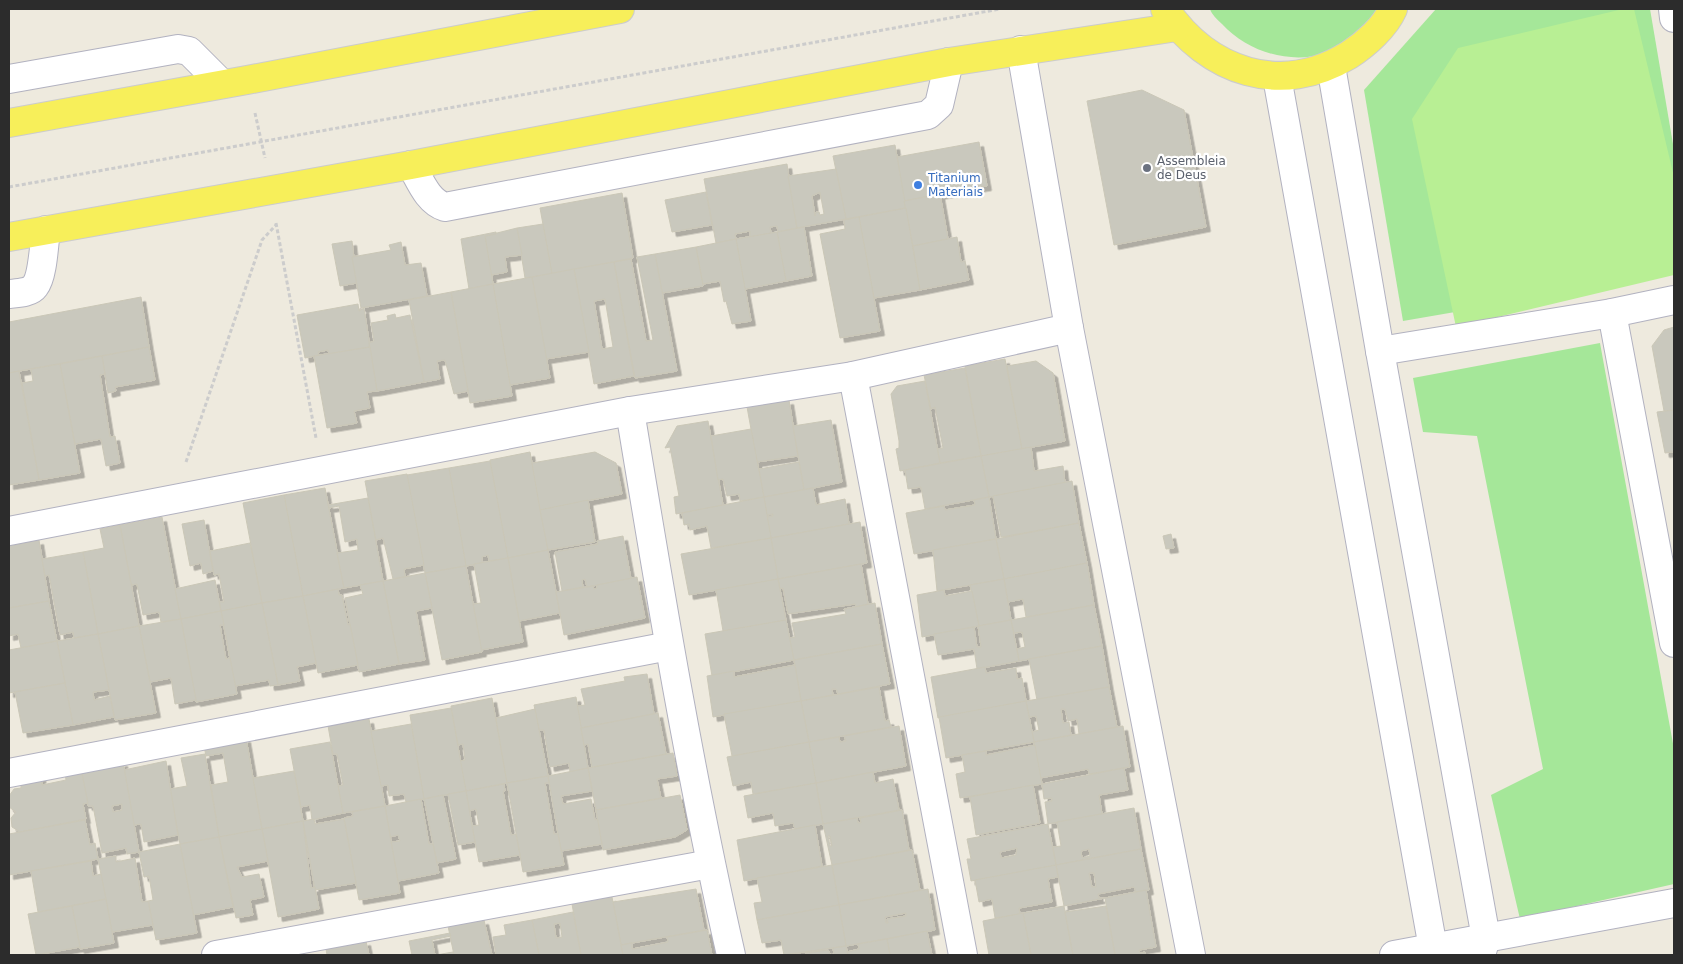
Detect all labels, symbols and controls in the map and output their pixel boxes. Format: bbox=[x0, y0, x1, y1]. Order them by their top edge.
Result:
place label: Assembleia de Deus bbox=[1157, 154, 1226, 182]
marker: Assembleia de Deus bbox=[1141, 162, 1153, 174]
place label: Titanium Materiais bbox=[927, 171, 983, 199]
marker: Titanium Materiais bbox=[912, 179, 924, 191]

